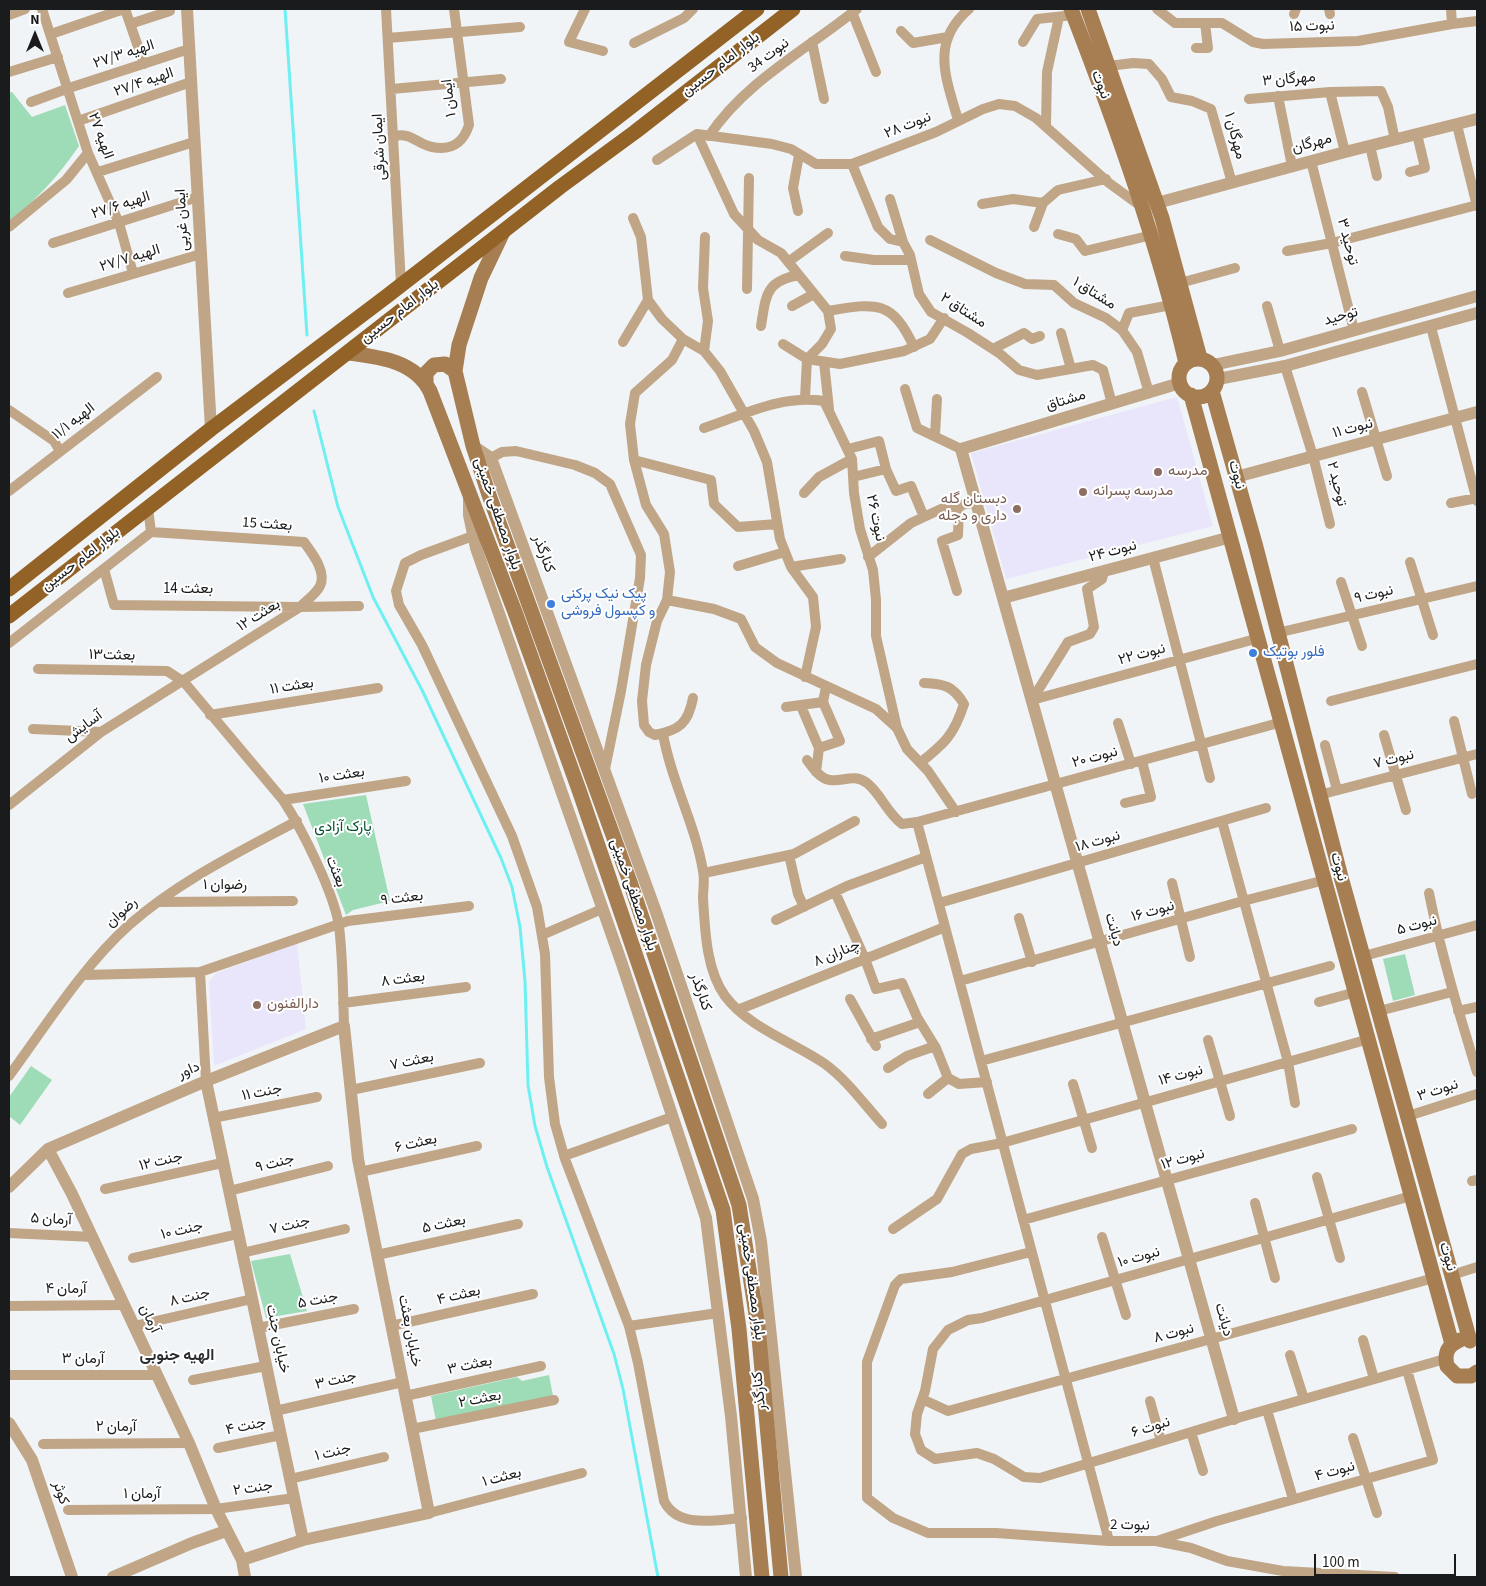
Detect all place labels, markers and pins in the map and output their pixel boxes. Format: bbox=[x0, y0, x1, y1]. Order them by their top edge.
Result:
place label: مدرسه bbox=[1168, 463, 1208, 481]
marker: مدرسه bbox=[1152, 466, 1164, 478]
place label: مدرسه پسرانه bbox=[1093, 483, 1173, 501]
marker: مدرسه پسرانه bbox=[1077, 486, 1089, 498]
place label: دبستان گله داری و دجله bbox=[938, 491, 1007, 526]
marker: دبستان گله داری و دجله bbox=[1011, 503, 1023, 515]
place label: پیک نیک پرکنی و کپسول فروشی bbox=[561, 586, 655, 621]
marker: پیک نیک پرکنی و کپسول فروشی bbox=[545, 598, 557, 610]
place label: فلور بوتیک bbox=[1263, 644, 1325, 662]
marker: فلور بوتیک bbox=[1247, 647, 1259, 659]
place label: دارالفنون bbox=[267, 996, 319, 1014]
marker: دارالفنون bbox=[251, 999, 263, 1011]

